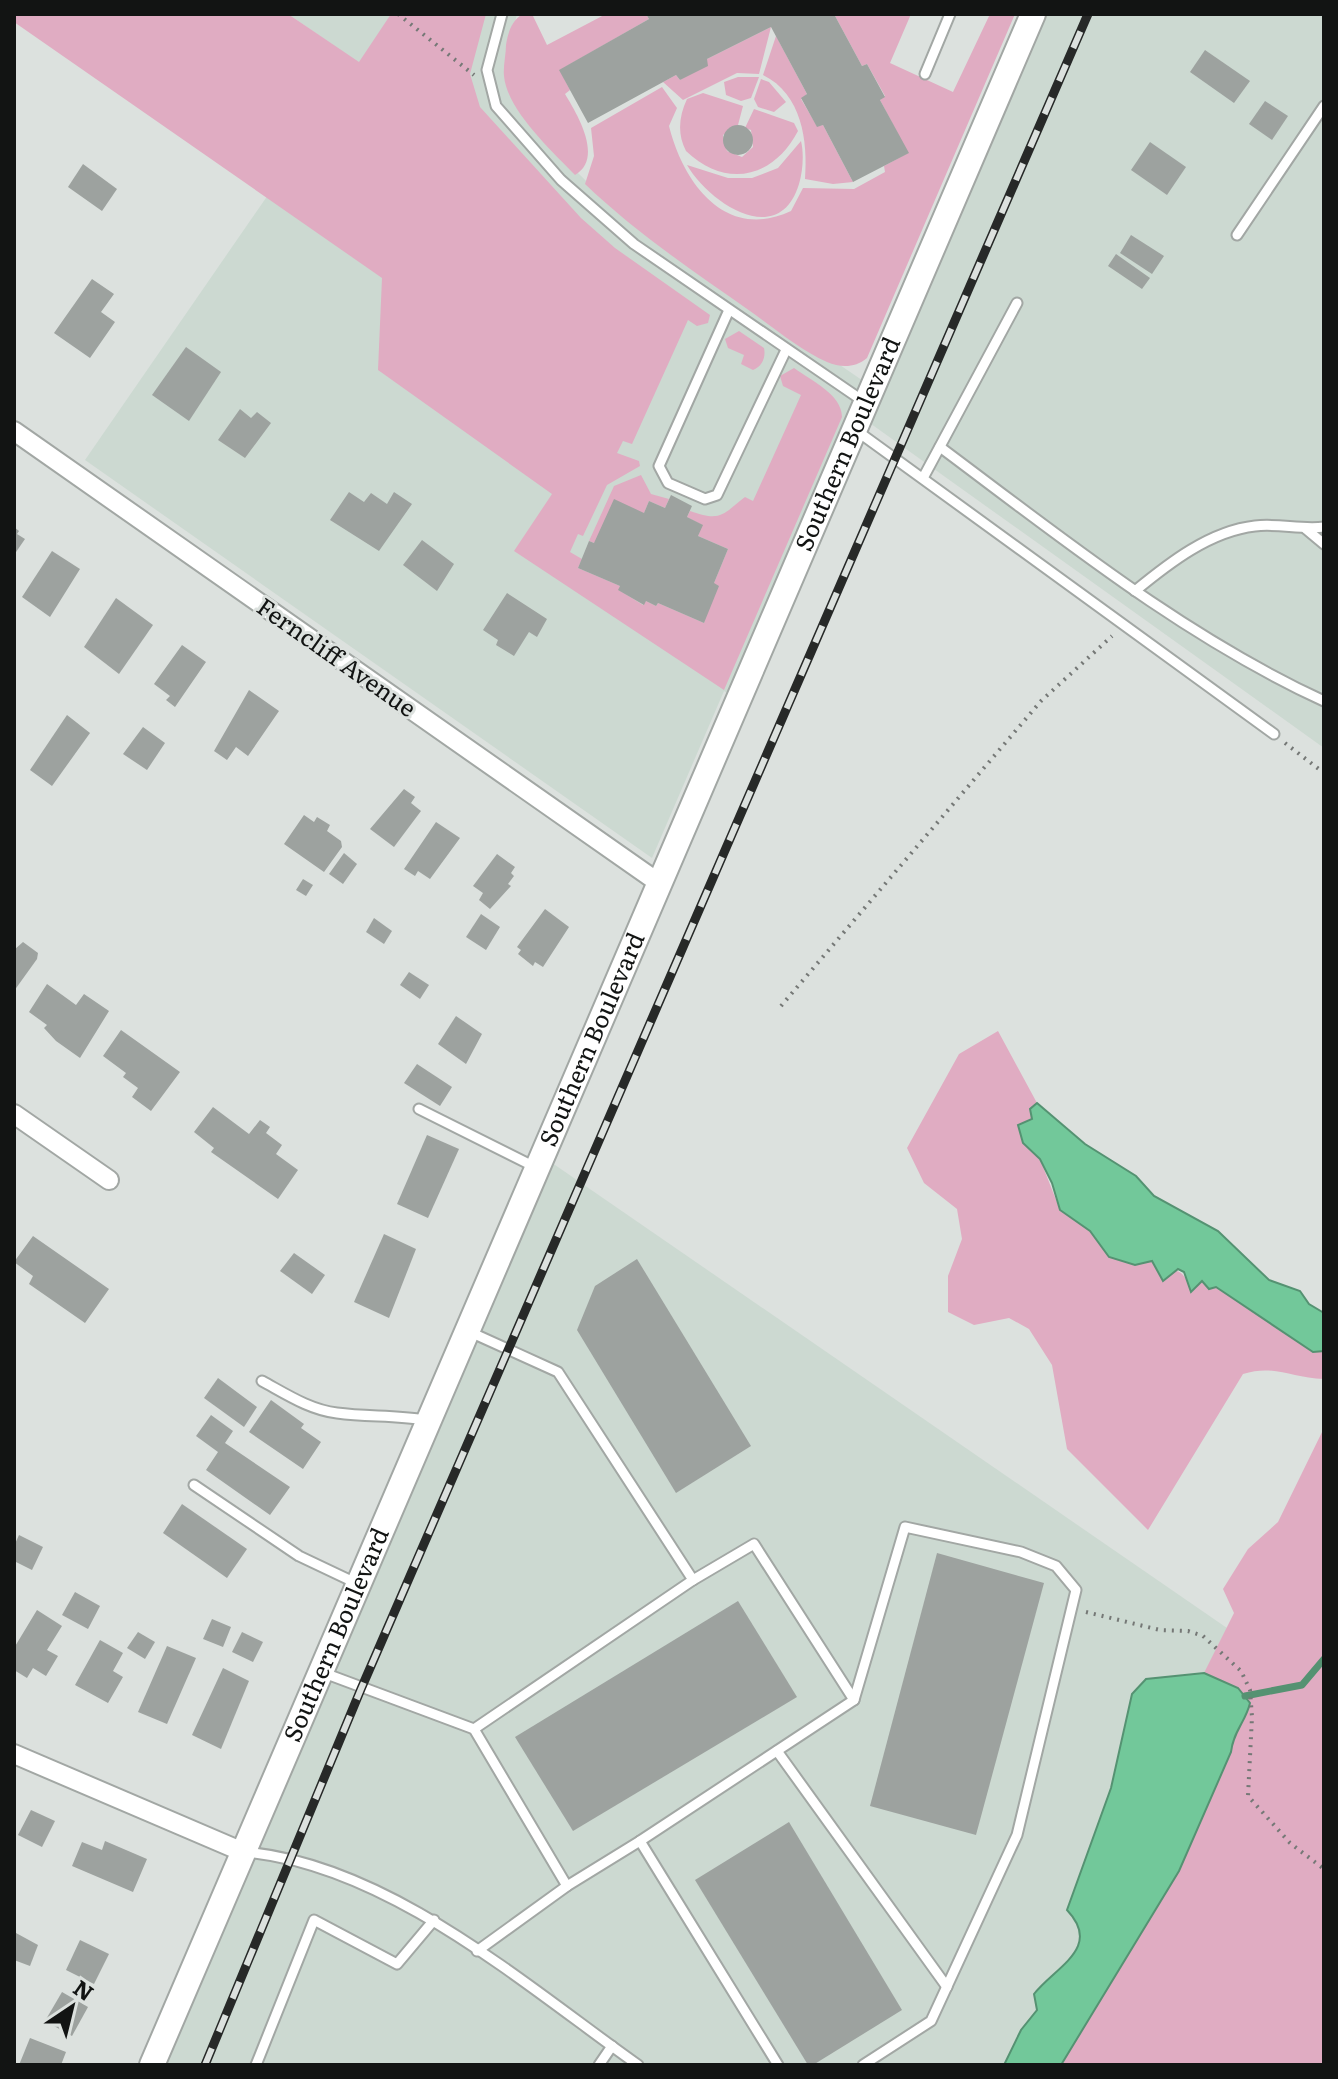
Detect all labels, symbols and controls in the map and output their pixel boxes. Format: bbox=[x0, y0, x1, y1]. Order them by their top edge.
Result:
street label: Southern Boulevard bbox=[784, 330, 907, 556]
street label: Ferncliff Avenue bbox=[251, 588, 424, 724]
street label: Southern Boulevard bbox=[529, 926, 652, 1151]
street label: Southern Boulevard bbox=[273, 1521, 396, 1747]
north arrow bbox=[32, 1967, 112, 2047]
text: N bbox=[67, 1971, 101, 2008]

